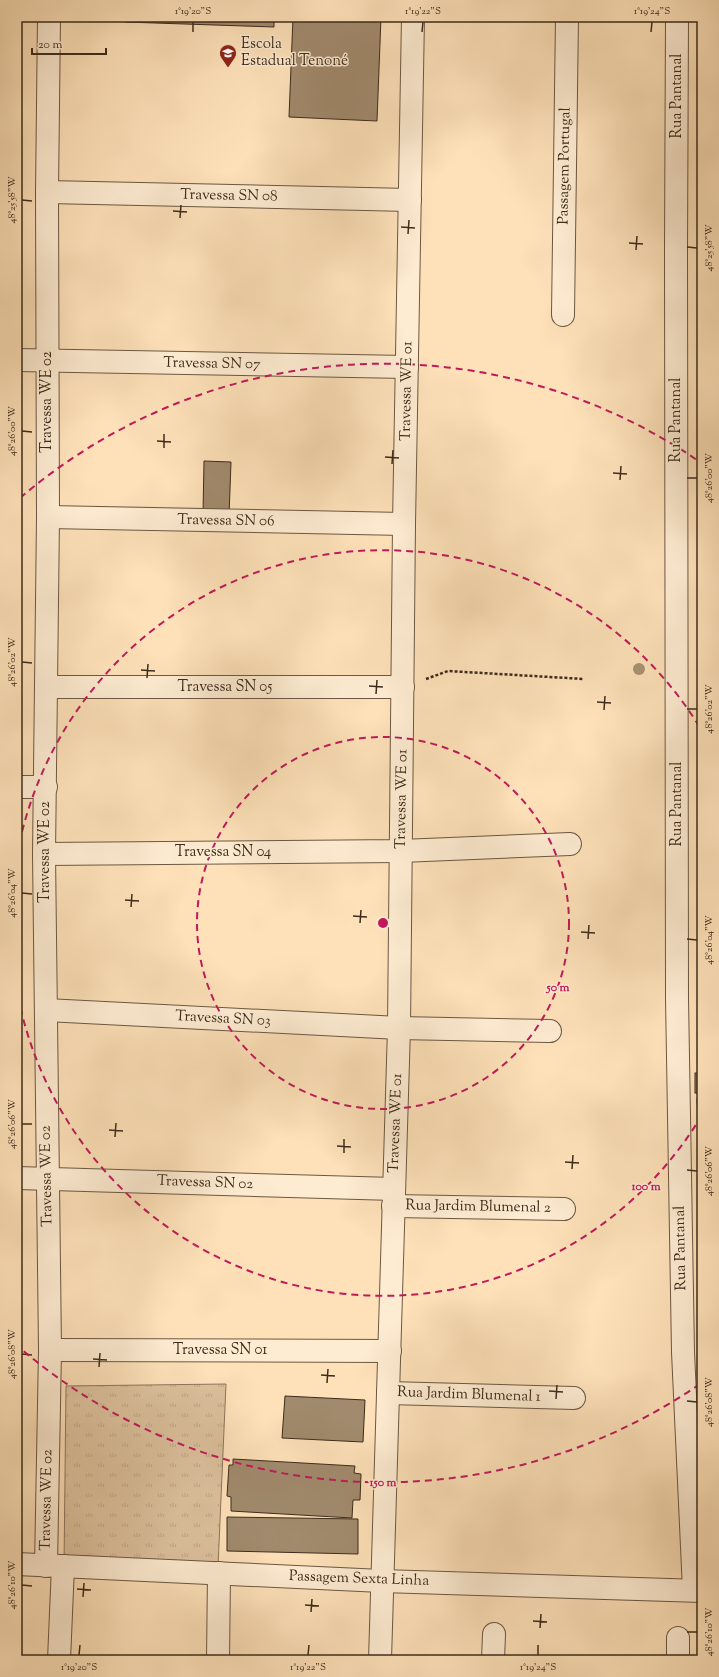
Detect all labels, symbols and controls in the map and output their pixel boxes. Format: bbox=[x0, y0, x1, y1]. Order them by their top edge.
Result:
text: 1°19'20"S bbox=[175, 4, 211, 19]
text: 1°19'22"S bbox=[405, 4, 441, 19]
text: 1°19'24"S bbox=[634, 4, 670, 19]
scale bar bbox=[32, 30, 106, 56]
place label: Escola Estadual Tenoné bbox=[241, 34, 348, 72]
text: 20 m bbox=[38, 36, 63, 54]
school or university icon: Escola Estadual Tenoné bbox=[218, 43, 238, 68]
street label: Rua Pantanal bbox=[667, 54, 688, 138]
street label: Passagem Portugal bbox=[553, 107, 577, 225]
text: 48°25'58"W bbox=[5, 176, 20, 224]
street label: Travessa SN 08 bbox=[180, 185, 278, 207]
text: 48°25'58"W bbox=[702, 224, 717, 272]
street label: Travessa WE 01 bbox=[396, 341, 418, 441]
street label: Travessa WE 02 bbox=[37, 351, 58, 453]
street label: Travessa SN 07 bbox=[163, 353, 261, 375]
street label: Rua Pantanal bbox=[666, 378, 687, 462]
text: 48°26'00"W bbox=[5, 406, 20, 456]
text: 48°26'00"W bbox=[702, 453, 717, 503]
street label: Travessa SN 06 bbox=[177, 510, 275, 532]
text: 48°26'02"W bbox=[5, 637, 20, 687]
street label: Travessa SN 05 bbox=[178, 677, 272, 698]
text: 48°26'02"W bbox=[702, 684, 717, 734]
street label: Travessa WE 01 bbox=[391, 749, 413, 849]
street label: Rua Pantanal bbox=[667, 762, 688, 846]
street label: Travessa WE 02 bbox=[35, 801, 56, 903]
street label: Travessa SN 04 bbox=[175, 842, 272, 863]
text: 48°26'04"W bbox=[5, 868, 20, 918]
text: 48°26'04"W bbox=[702, 915, 717, 965]
centre of rings bbox=[376, 916, 390, 930]
text: 50 m bbox=[546, 979, 570, 997]
street label: Travessa SN 03 bbox=[175, 1006, 271, 1032]
street label: Travessa WE 01 bbox=[384, 1073, 408, 1173]
text: 48°26'06"W bbox=[5, 1099, 20, 1149]
street label: Travessa WE 02 bbox=[36, 1125, 58, 1227]
text: 48°26'06"W bbox=[702, 1146, 717, 1196]
street label: Travessa SN 02 bbox=[156, 1171, 254, 1195]
text: 100 m bbox=[630, 1178, 661, 1196]
street label: Rua Jardim Blumenal 2 bbox=[405, 1195, 551, 1219]
street label: Rua Pantanal bbox=[670, 1205, 692, 1291]
text: 48°26'08"W bbox=[5, 1329, 20, 1379]
street label: Travessa SN 01 bbox=[173, 1340, 267, 1361]
text: 48°26'08"W bbox=[702, 1377, 717, 1427]
street label: Rua Jardim Blumenal 1 bbox=[397, 1382, 541, 1408]
street label: Travessa WE 02 bbox=[36, 1449, 58, 1551]
text: 150 m bbox=[368, 1474, 397, 1492]
text: 48°26'10"W bbox=[5, 1561, 20, 1609]
street label: Passagem Sexta Linha bbox=[288, 1566, 430, 1592]
text: 48°26'10"W bbox=[702, 1608, 717, 1656]
text: 1°19'20"S bbox=[61, 1660, 97, 1675]
text: 1°19'22"S bbox=[290, 1660, 326, 1675]
text: 1°19'24"S bbox=[520, 1660, 556, 1675]

